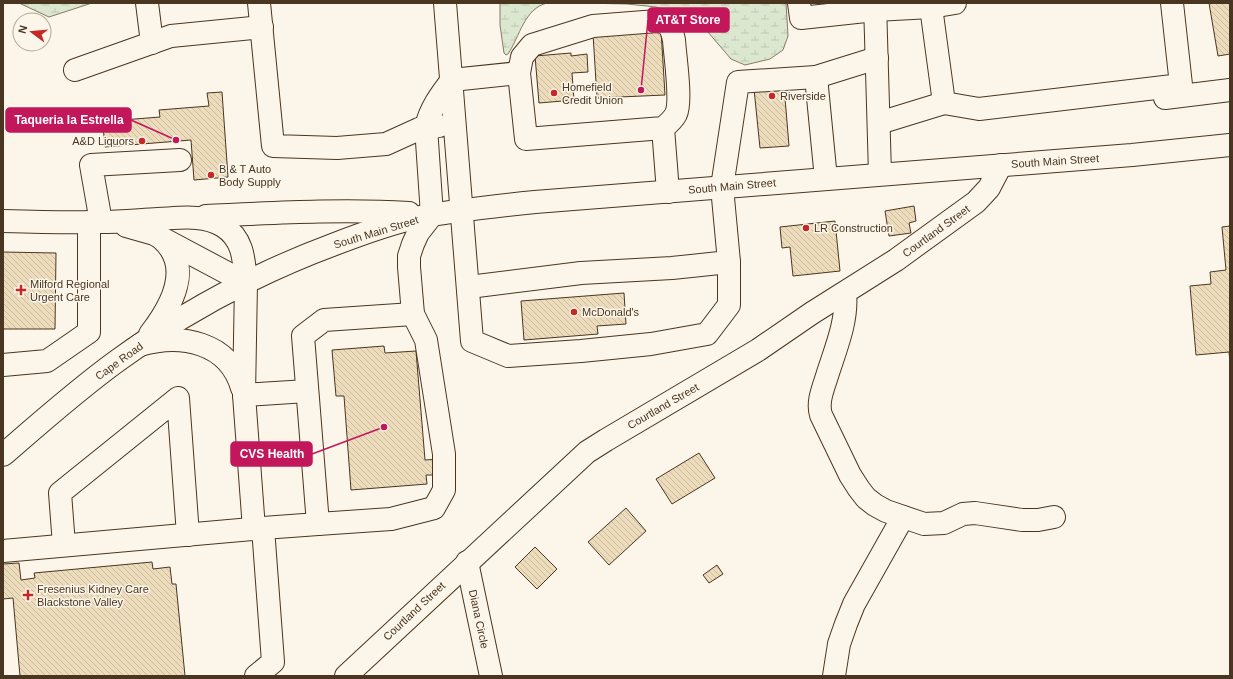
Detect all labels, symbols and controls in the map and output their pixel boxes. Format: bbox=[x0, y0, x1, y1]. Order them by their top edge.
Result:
callout: AT&T Store bbox=[648, 8, 729, 32]
north arrow bbox=[12, 12, 52, 52]
text: AT&T Store bbox=[655, 13, 721, 27]
text: N bbox=[16, 24, 29, 35]
place label: Homefield Credit Union bbox=[562, 81, 623, 106]
marker: Homefield Credit Union bbox=[549, 88, 559, 98]
place label: Riverside bbox=[780, 90, 826, 102]
marker: Riverside bbox=[767, 91, 777, 101]
callout: Taqueria la Estrella bbox=[6, 108, 131, 132]
text: Taqueria la Estrella bbox=[14, 113, 124, 127]
place label: A&D Liquors bbox=[72, 135, 134, 147]
marker: A&D Liquors bbox=[137, 136, 147, 146]
street label: South Main Street bbox=[1011, 152, 1099, 170]
place label: B & T Auto Body Supply bbox=[219, 163, 281, 188]
marker: B & T Auto Body Supply bbox=[206, 170, 216, 180]
street label: South Main Street bbox=[688, 176, 776, 196]
street label: Courtland Street bbox=[900, 203, 972, 259]
street label: South Main Street bbox=[332, 213, 420, 251]
place label: LR Construction bbox=[814, 222, 893, 234]
marker: LR Construction bbox=[801, 223, 811, 233]
place label: Milford Regional Urgent Care bbox=[30, 278, 109, 303]
marker: Milford Regional Urgent Care bbox=[15, 284, 27, 296]
place label: McDonald's bbox=[582, 306, 640, 318]
marker: McDonald's bbox=[569, 307, 579, 317]
street label: Cape Road bbox=[93, 340, 145, 382]
street label: Courtland Street bbox=[625, 381, 701, 431]
callout: CVS Health bbox=[231, 442, 312, 466]
text: CVS Health bbox=[240, 447, 304, 461]
street label: Courtland Street bbox=[381, 579, 447, 643]
place label: Fresenius Kidney Care Blackstone Valley bbox=[37, 583, 149, 608]
street label: Diana Circle bbox=[467, 588, 491, 650]
marker: Fresenius Kidney Care Blackstone Valley bbox=[22, 589, 34, 601]

